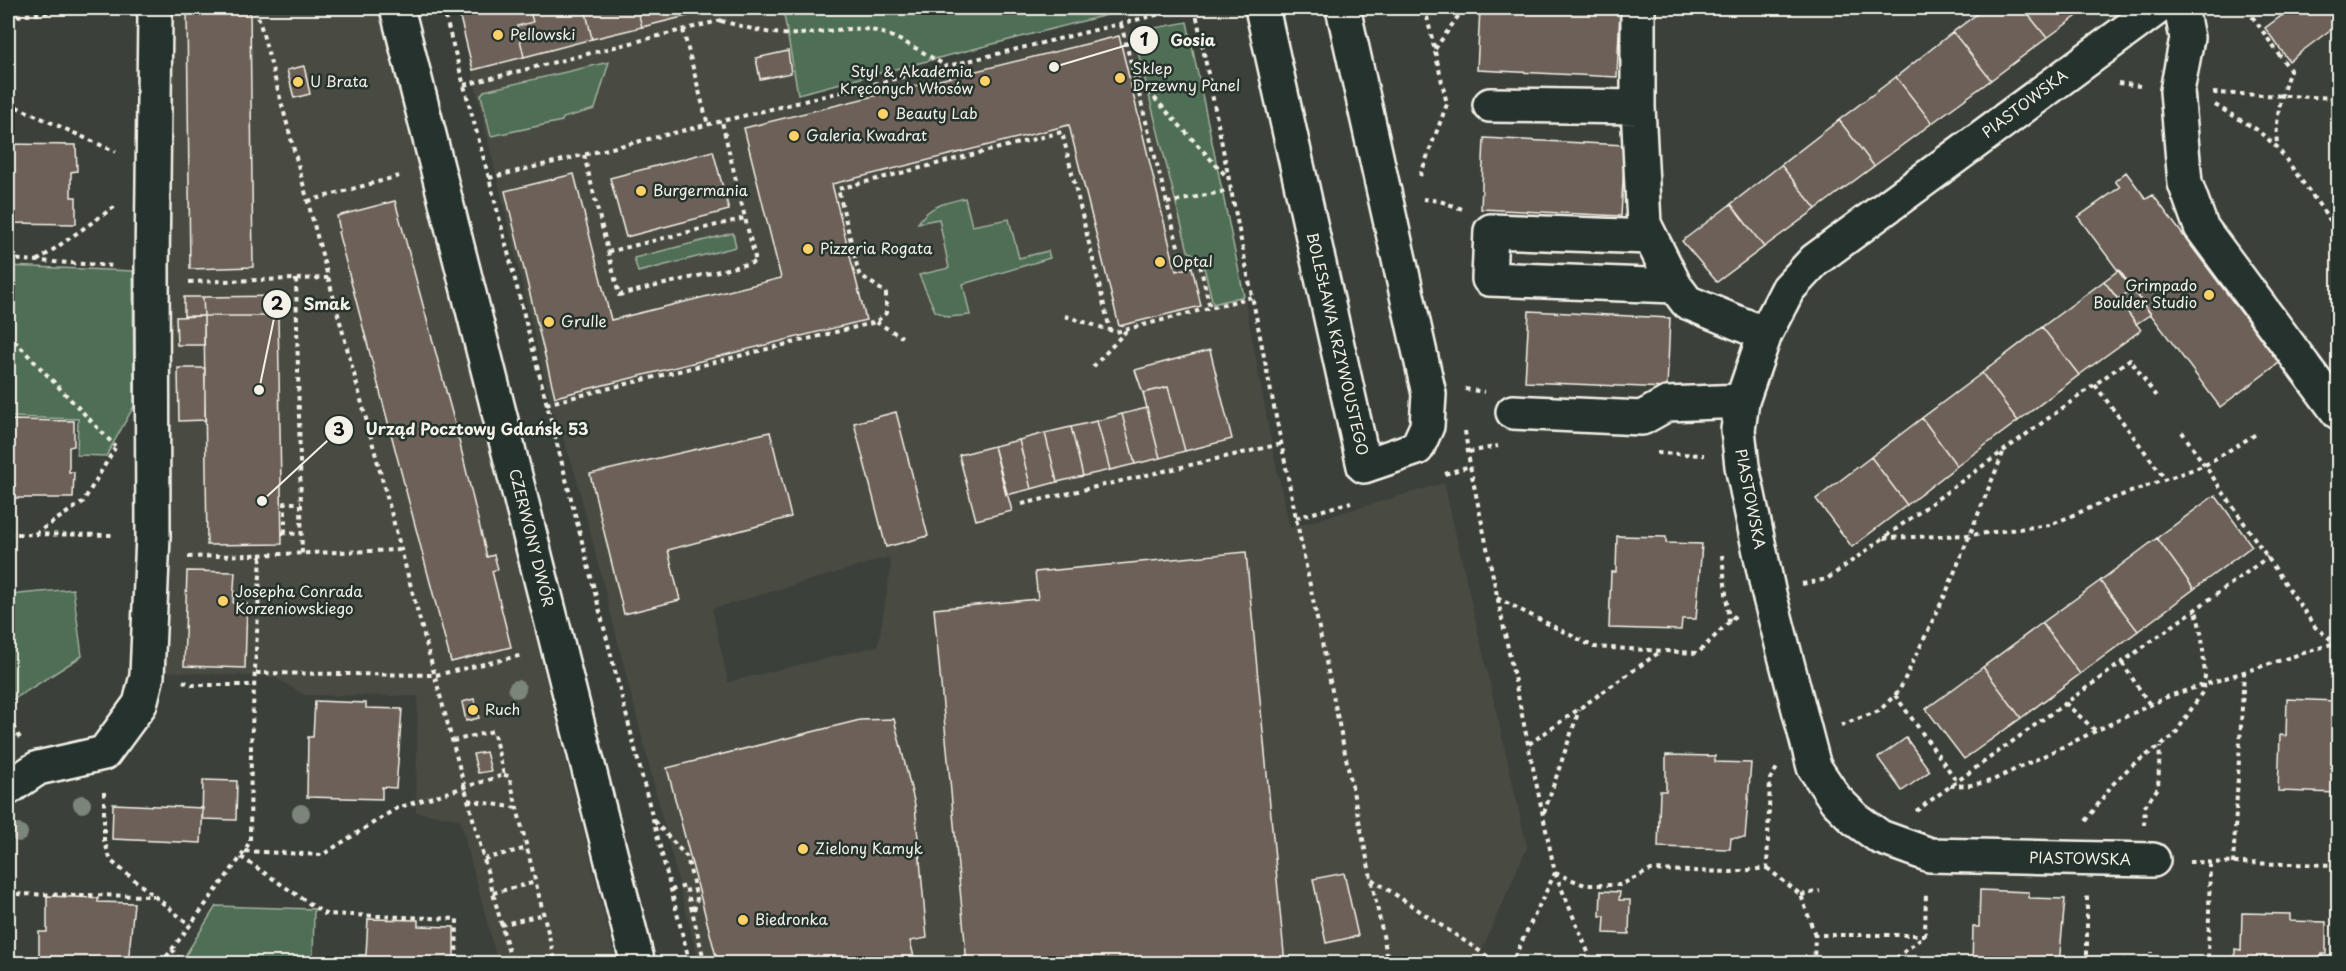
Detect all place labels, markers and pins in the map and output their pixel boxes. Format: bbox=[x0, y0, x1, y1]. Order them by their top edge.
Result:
place label: Pellowski bbox=[510, 22, 576, 45]
callout: Gosia bbox=[1129, 23, 1228, 57]
marker: Pellowski bbox=[491, 28, 505, 42]
place label: Sklep Drzewny Panel bbox=[1132, 56, 1240, 96]
place label: Styl & Akademia Kręconych Włosów bbox=[840, 59, 974, 99]
place label: U Brata bbox=[310, 69, 369, 92]
marker: Sklep Drzewny Panel bbox=[1113, 71, 1127, 85]
marker: Styl & Akademia Kręconych Włosów bbox=[978, 74, 992, 88]
marker: U Brata bbox=[291, 75, 305, 89]
place label: Beauty Lab bbox=[895, 101, 978, 124]
marker: Beauty Lab bbox=[876, 107, 890, 121]
place label: Galeria Kwadrat bbox=[806, 123, 927, 146]
marker: Galeria Kwadrat bbox=[787, 129, 801, 143]
place label: Burgermania bbox=[653, 178, 749, 201]
marker: Burgermania bbox=[634, 184, 648, 198]
place label: Pizzeria Rogata bbox=[820, 236, 933, 259]
marker: Pizzeria Rogata bbox=[801, 242, 815, 256]
place label: Optal bbox=[1172, 249, 1213, 272]
marker: Optal bbox=[1153, 255, 1167, 269]
place label: Grimpado Boulder Studio bbox=[2093, 273, 2197, 313]
callout: Smak bbox=[262, 287, 363, 321]
marker: Grimpado Boulder Studio bbox=[2202, 288, 2216, 302]
place label: Grulle bbox=[561, 309, 607, 332]
marker: Grulle bbox=[542, 315, 556, 329]
callout: Urząd Pocztowy Gdańsk 53 bbox=[324, 413, 601, 447]
place label: Josepha Conrada Korzeniowskiego bbox=[235, 579, 363, 619]
marker: Josepha Conrada Korzeniowskiego bbox=[216, 594, 230, 608]
place label: Ruch bbox=[485, 697, 520, 720]
marker: Ruch bbox=[466, 703, 480, 717]
place label: Zielony Kamyk bbox=[815, 836, 924, 859]
marker: Zielony Kamyk bbox=[796, 842, 810, 856]
place label: Biedronka bbox=[755, 907, 828, 930]
marker: Biedronka bbox=[736, 913, 750, 927]

